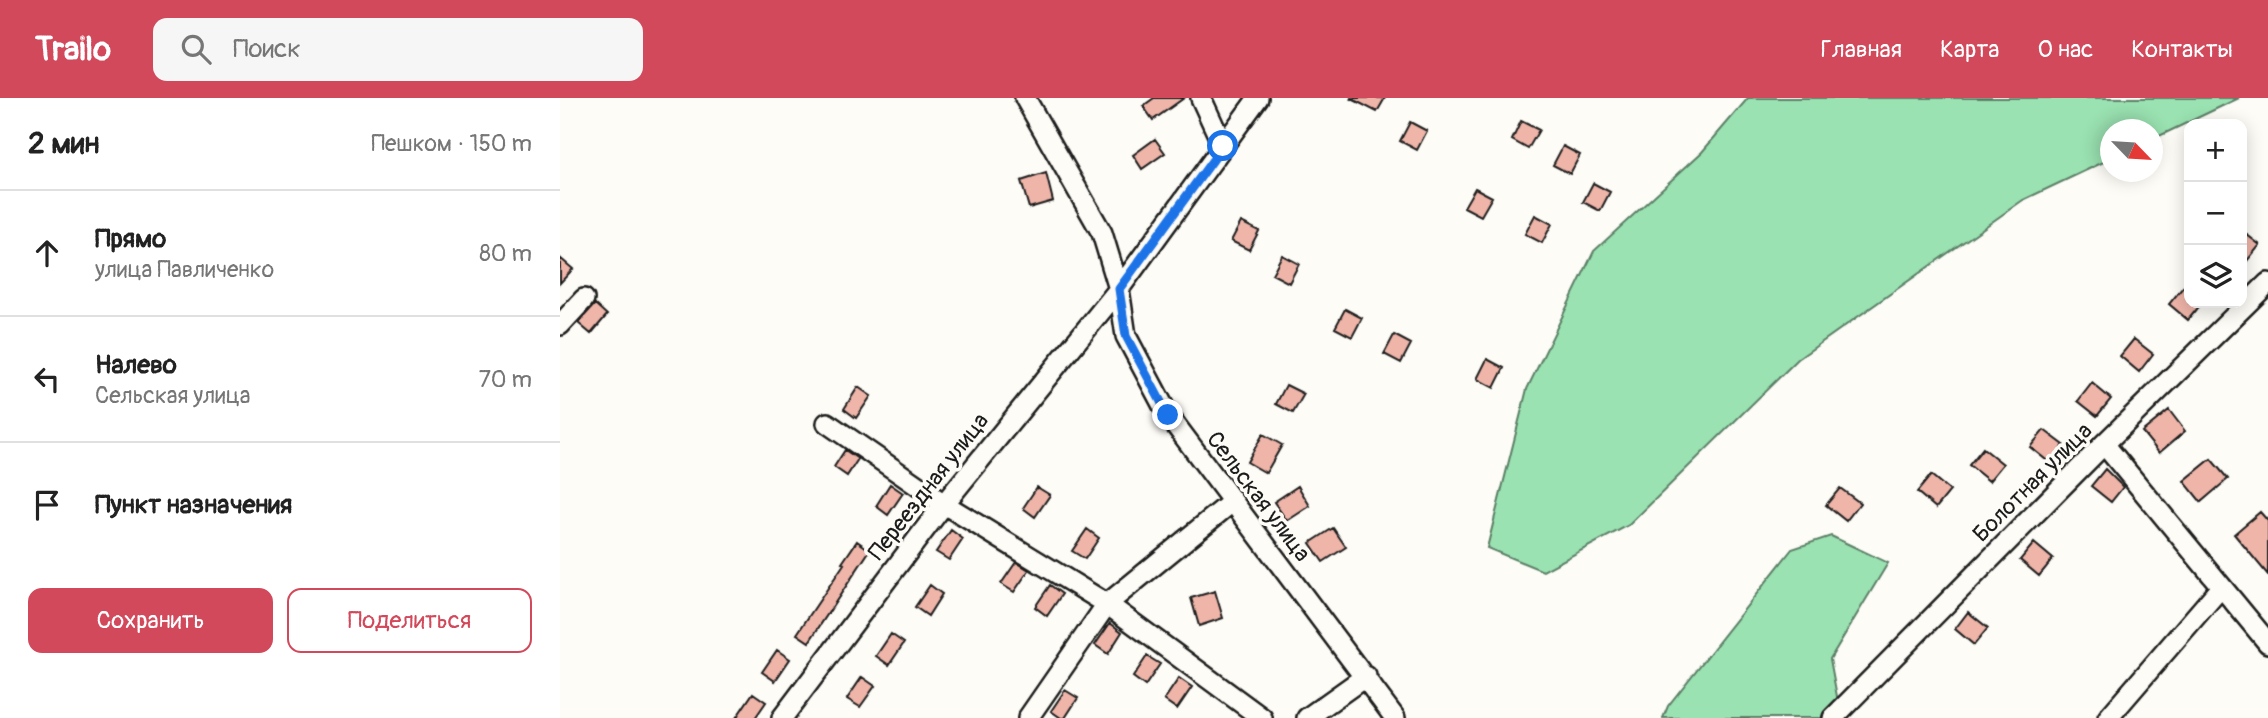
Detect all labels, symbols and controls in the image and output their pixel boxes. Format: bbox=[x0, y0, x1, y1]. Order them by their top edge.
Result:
search box bbox=[153, 18, 643, 81]
text: Trailo bbox=[35, 29, 111, 70]
icon: search bbox=[177, 30, 215, 68]
text: Поиск bbox=[233, 33, 301, 65]
text: Главная bbox=[1821, 35, 1902, 64]
text: Карта bbox=[1940, 35, 2000, 64]
text: О нас bbox=[2038, 35, 2093, 64]
text: Контакты bbox=[2131, 35, 2233, 64]
north arrow bbox=[2100, 119, 2163, 182]
map controls bbox=[2184, 119, 2247, 308]
button: + bbox=[2184, 119, 2247, 182]
text: 2 мин bbox=[28, 125, 99, 162]
text: Пешком · 150 m bbox=[371, 129, 532, 158]
route start bbox=[1207, 130, 1238, 161]
button: − bbox=[2184, 182, 2247, 245]
text: Прямо bbox=[95, 223, 166, 255]
icon: ahead bbox=[28, 234, 66, 272]
text: 80 m bbox=[479, 239, 532, 268]
button: layers bbox=[2184, 245, 2247, 308]
text: улица Павличенко bbox=[95, 255, 274, 284]
text: Налево bbox=[95, 349, 177, 381]
icon: left bbox=[28, 360, 66, 398]
text: 70 m bbox=[479, 365, 532, 394]
text: Сельская улица bbox=[95, 381, 251, 410]
route end bbox=[1152, 399, 1183, 430]
street label: Переездная улица bbox=[862, 407, 995, 566]
street label: Болотная улица bbox=[1966, 416, 2098, 548]
street label: Сельская улица bbox=[1200, 425, 1317, 567]
icon: arrive bbox=[28, 486, 66, 524]
text: Пункт назначения bbox=[95, 489, 292, 521]
button: Сохранить bbox=[28, 588, 273, 653]
button: Поделиться bbox=[287, 588, 532, 653]

